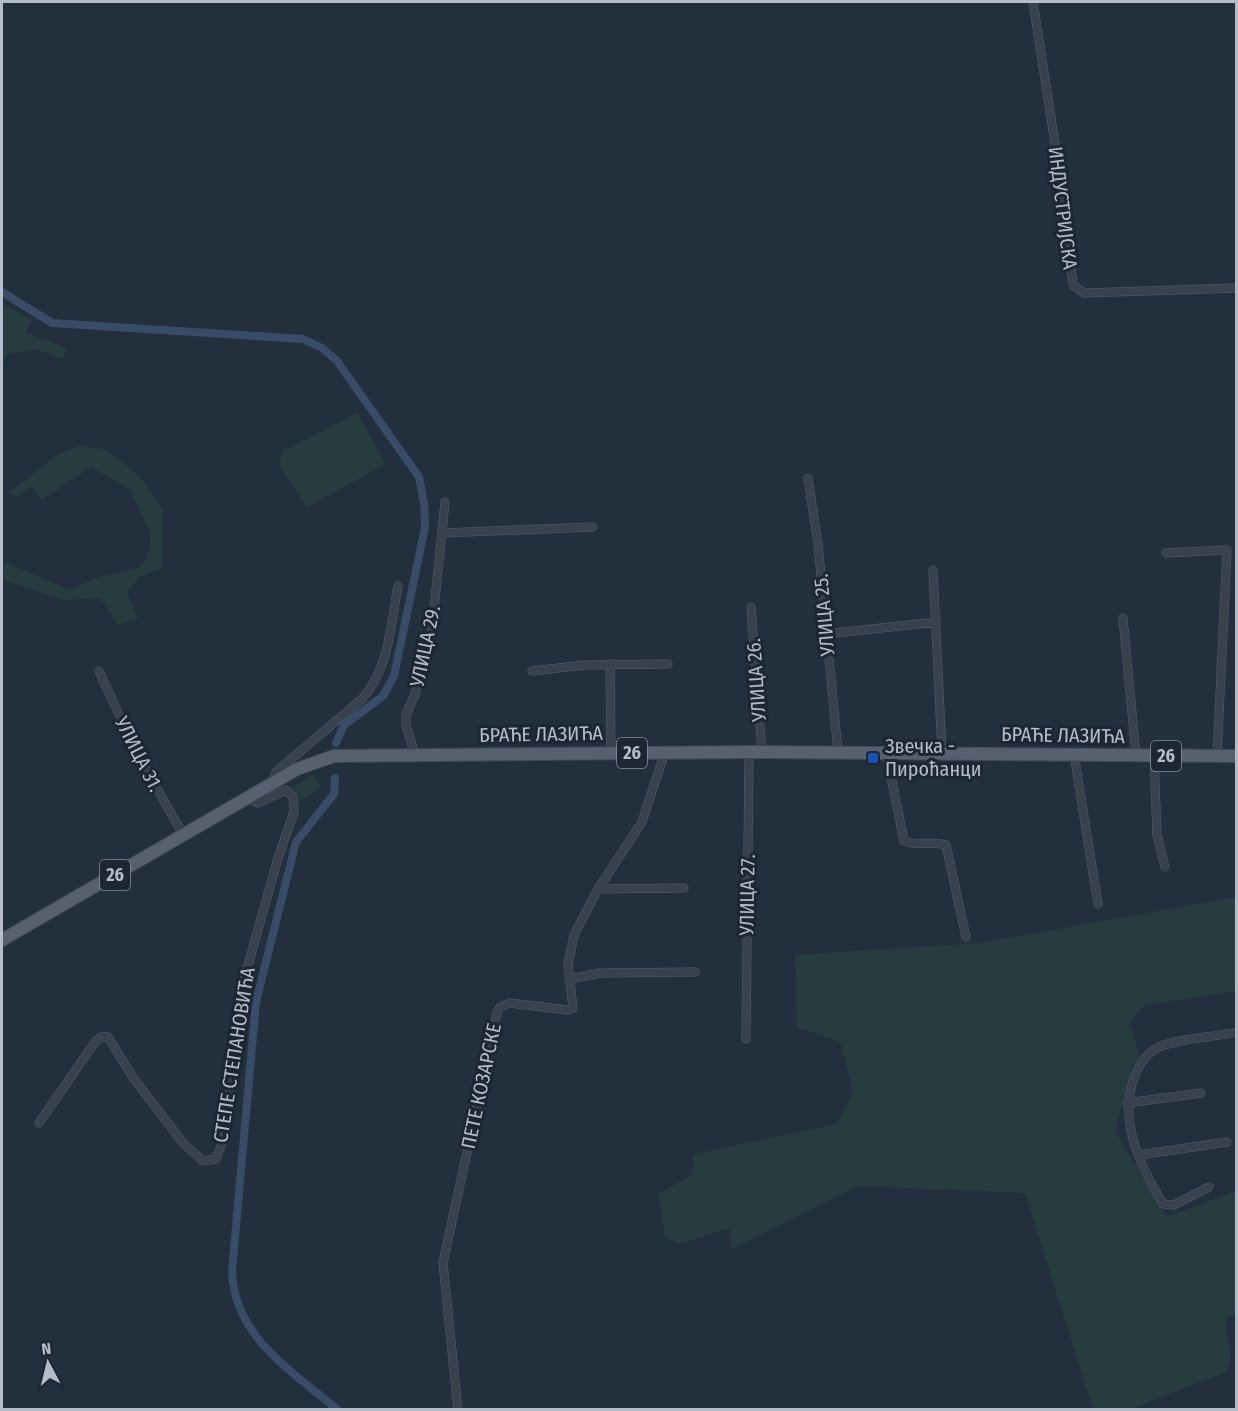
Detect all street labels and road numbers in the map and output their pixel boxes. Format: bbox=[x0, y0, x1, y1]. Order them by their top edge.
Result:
street label: ИНДУСТРИЈСКА bbox=[1044, 145, 1082, 271]
street label: УЛИЦА 25. bbox=[808, 573, 840, 658]
street label: УЛИЦА 29. bbox=[404, 603, 445, 690]
street label: УЛИЦА 26. bbox=[741, 638, 771, 723]
street label: УЛИЦА 31. bbox=[109, 712, 168, 796]
street label: БРАЋЕ ЛАЗИЋА bbox=[479, 721, 604, 747]
street label: БРАЋЕ ЛАЗИЋА bbox=[1001, 722, 1126, 748]
road number: 26 bbox=[617, 738, 647, 768]
road number: 26 bbox=[1151, 741, 1181, 771]
street label: УЛИЦА 27. bbox=[734, 854, 760, 937]
road number: 26 bbox=[100, 860, 130, 890]
street label: СТЕПЕ СТЕПАНОВИЋА bbox=[208, 965, 260, 1144]
street label: ПЕТЕ КОЗАРСКЕ bbox=[456, 1021, 506, 1151]

